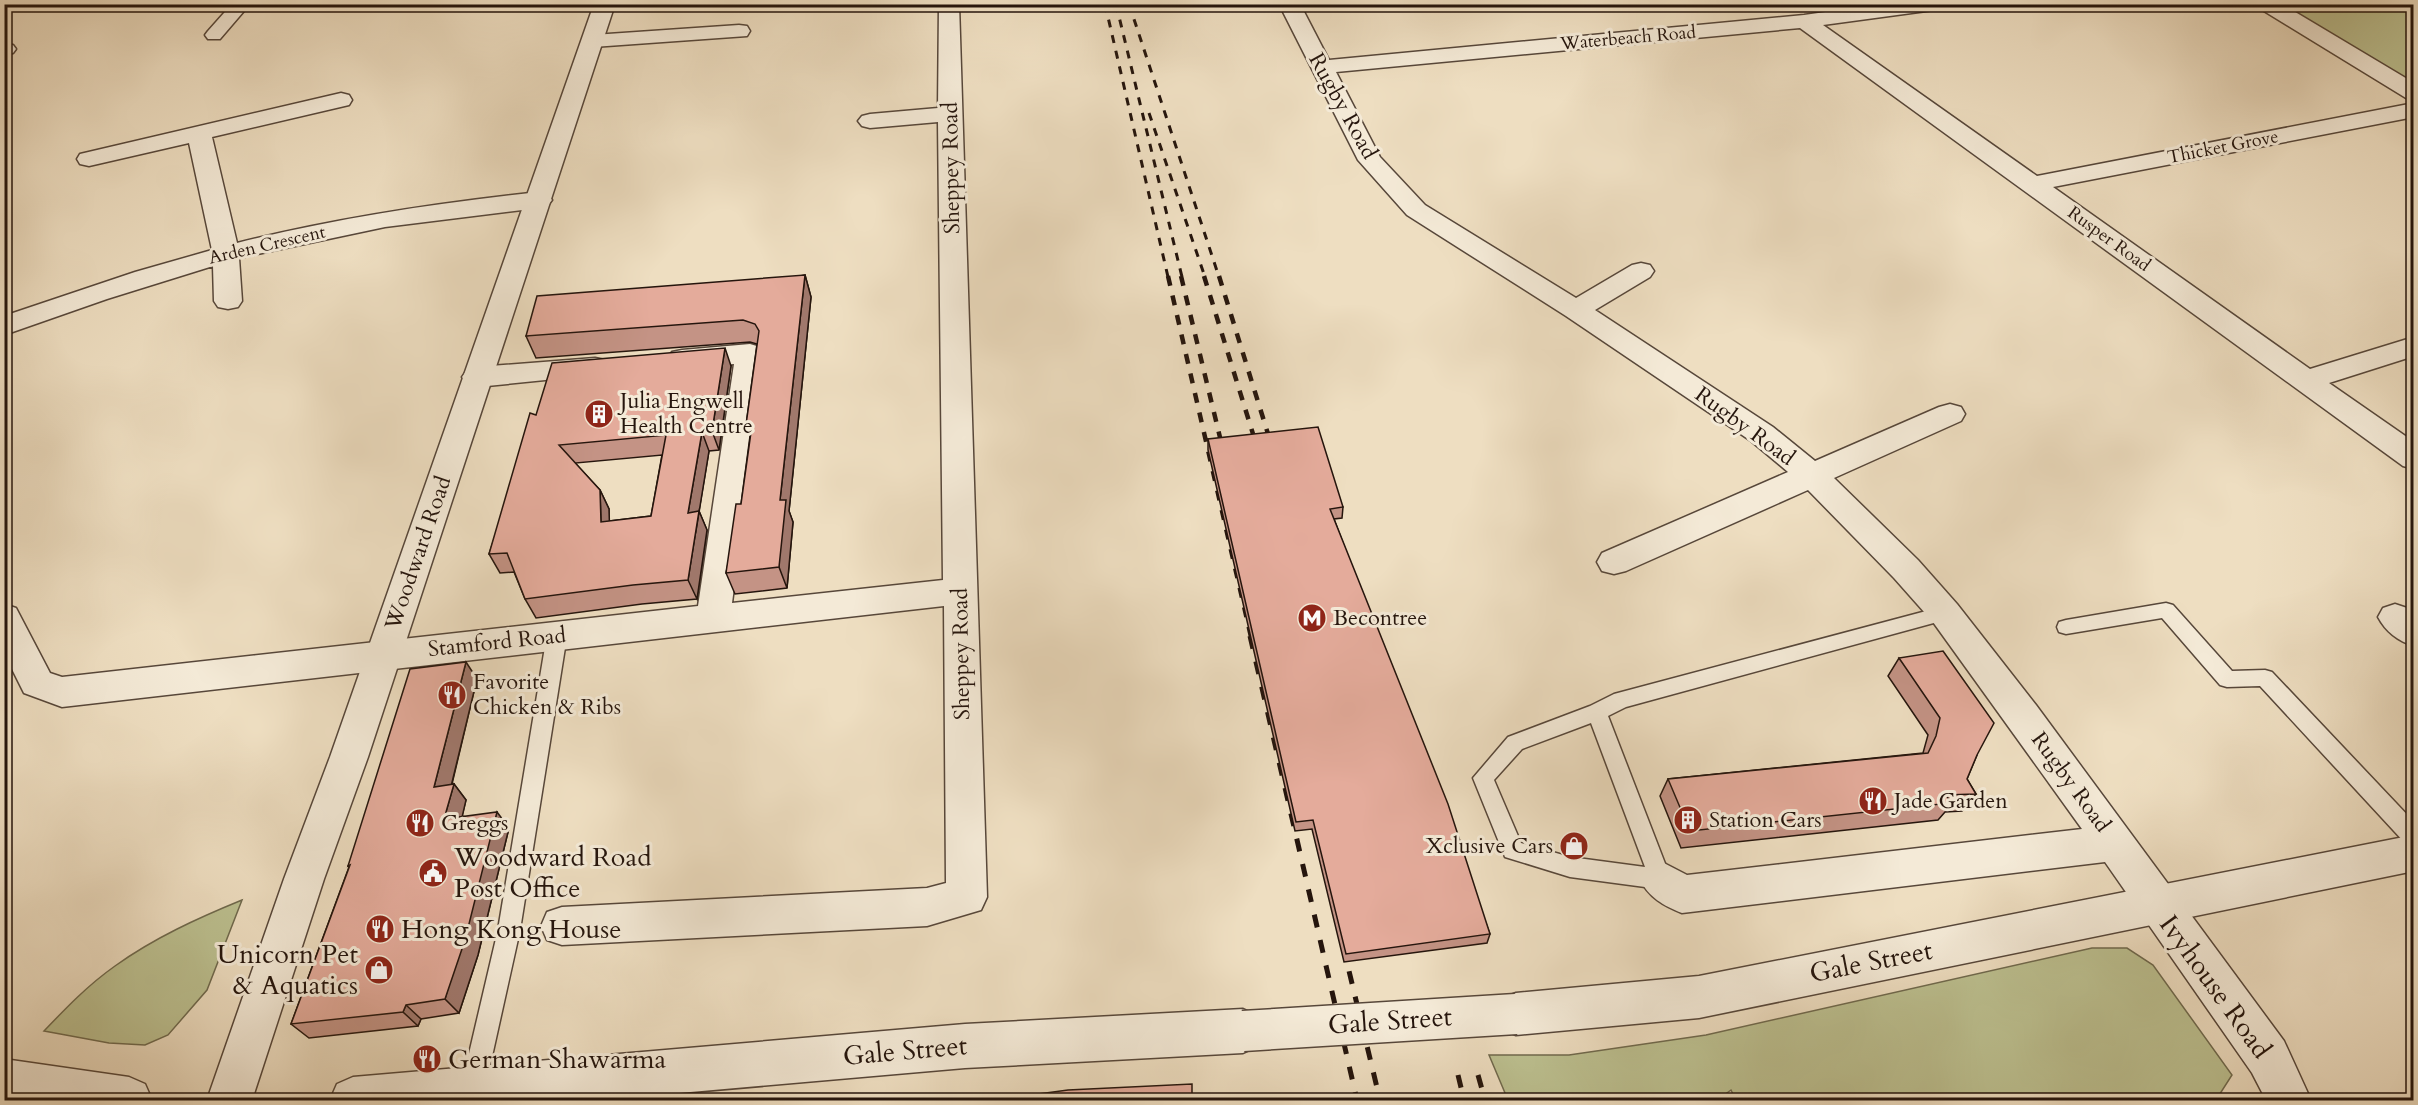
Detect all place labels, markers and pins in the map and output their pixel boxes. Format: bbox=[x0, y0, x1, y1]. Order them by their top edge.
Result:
place label: Julia Engwell Health Centre bbox=[617, 386, 753, 441]
building icon: Julia Engwell Health Centre bbox=[583, 398, 615, 430]
metro station icon: Becontree bbox=[1296, 602, 1328, 634]
place label: Becontree bbox=[1333, 603, 1427, 633]
place label: Favorite Chicken & Ribs bbox=[473, 667, 621, 722]
restaurant icon: Favorite Chicken & Ribs bbox=[436, 679, 468, 711]
restaurant icon: Jade Garden bbox=[1857, 785, 1889, 817]
place label: Jade Garden bbox=[1891, 786, 2008, 816]
building icon: Station Cars bbox=[1672, 804, 1704, 836]
place label: Station Cars bbox=[1709, 805, 1822, 835]
restaurant icon: Greggs bbox=[404, 807, 436, 839]
place label: Greggs bbox=[441, 808, 508, 838]
shop icon: Xclusive Cars bbox=[1558, 830, 1590, 862]
place label: Xclusive Cars bbox=[1426, 831, 1553, 861]
place label: Woodward Road Post Office bbox=[453, 839, 652, 907]
public building icon: Woodward Road Post Office bbox=[417, 857, 449, 889]
place label: Hong Kong House bbox=[401, 911, 622, 948]
restaurant icon: Hong Kong House bbox=[364, 913, 396, 945]
place label: Unicorn Pet & Aquatics bbox=[217, 936, 358, 1004]
shop icon: Unicorn Pet & Aquatics bbox=[363, 954, 395, 986]
place label: German Shawarma bbox=[448, 1041, 667, 1078]
restaurant icon: German Shawarma bbox=[411, 1043, 443, 1075]

